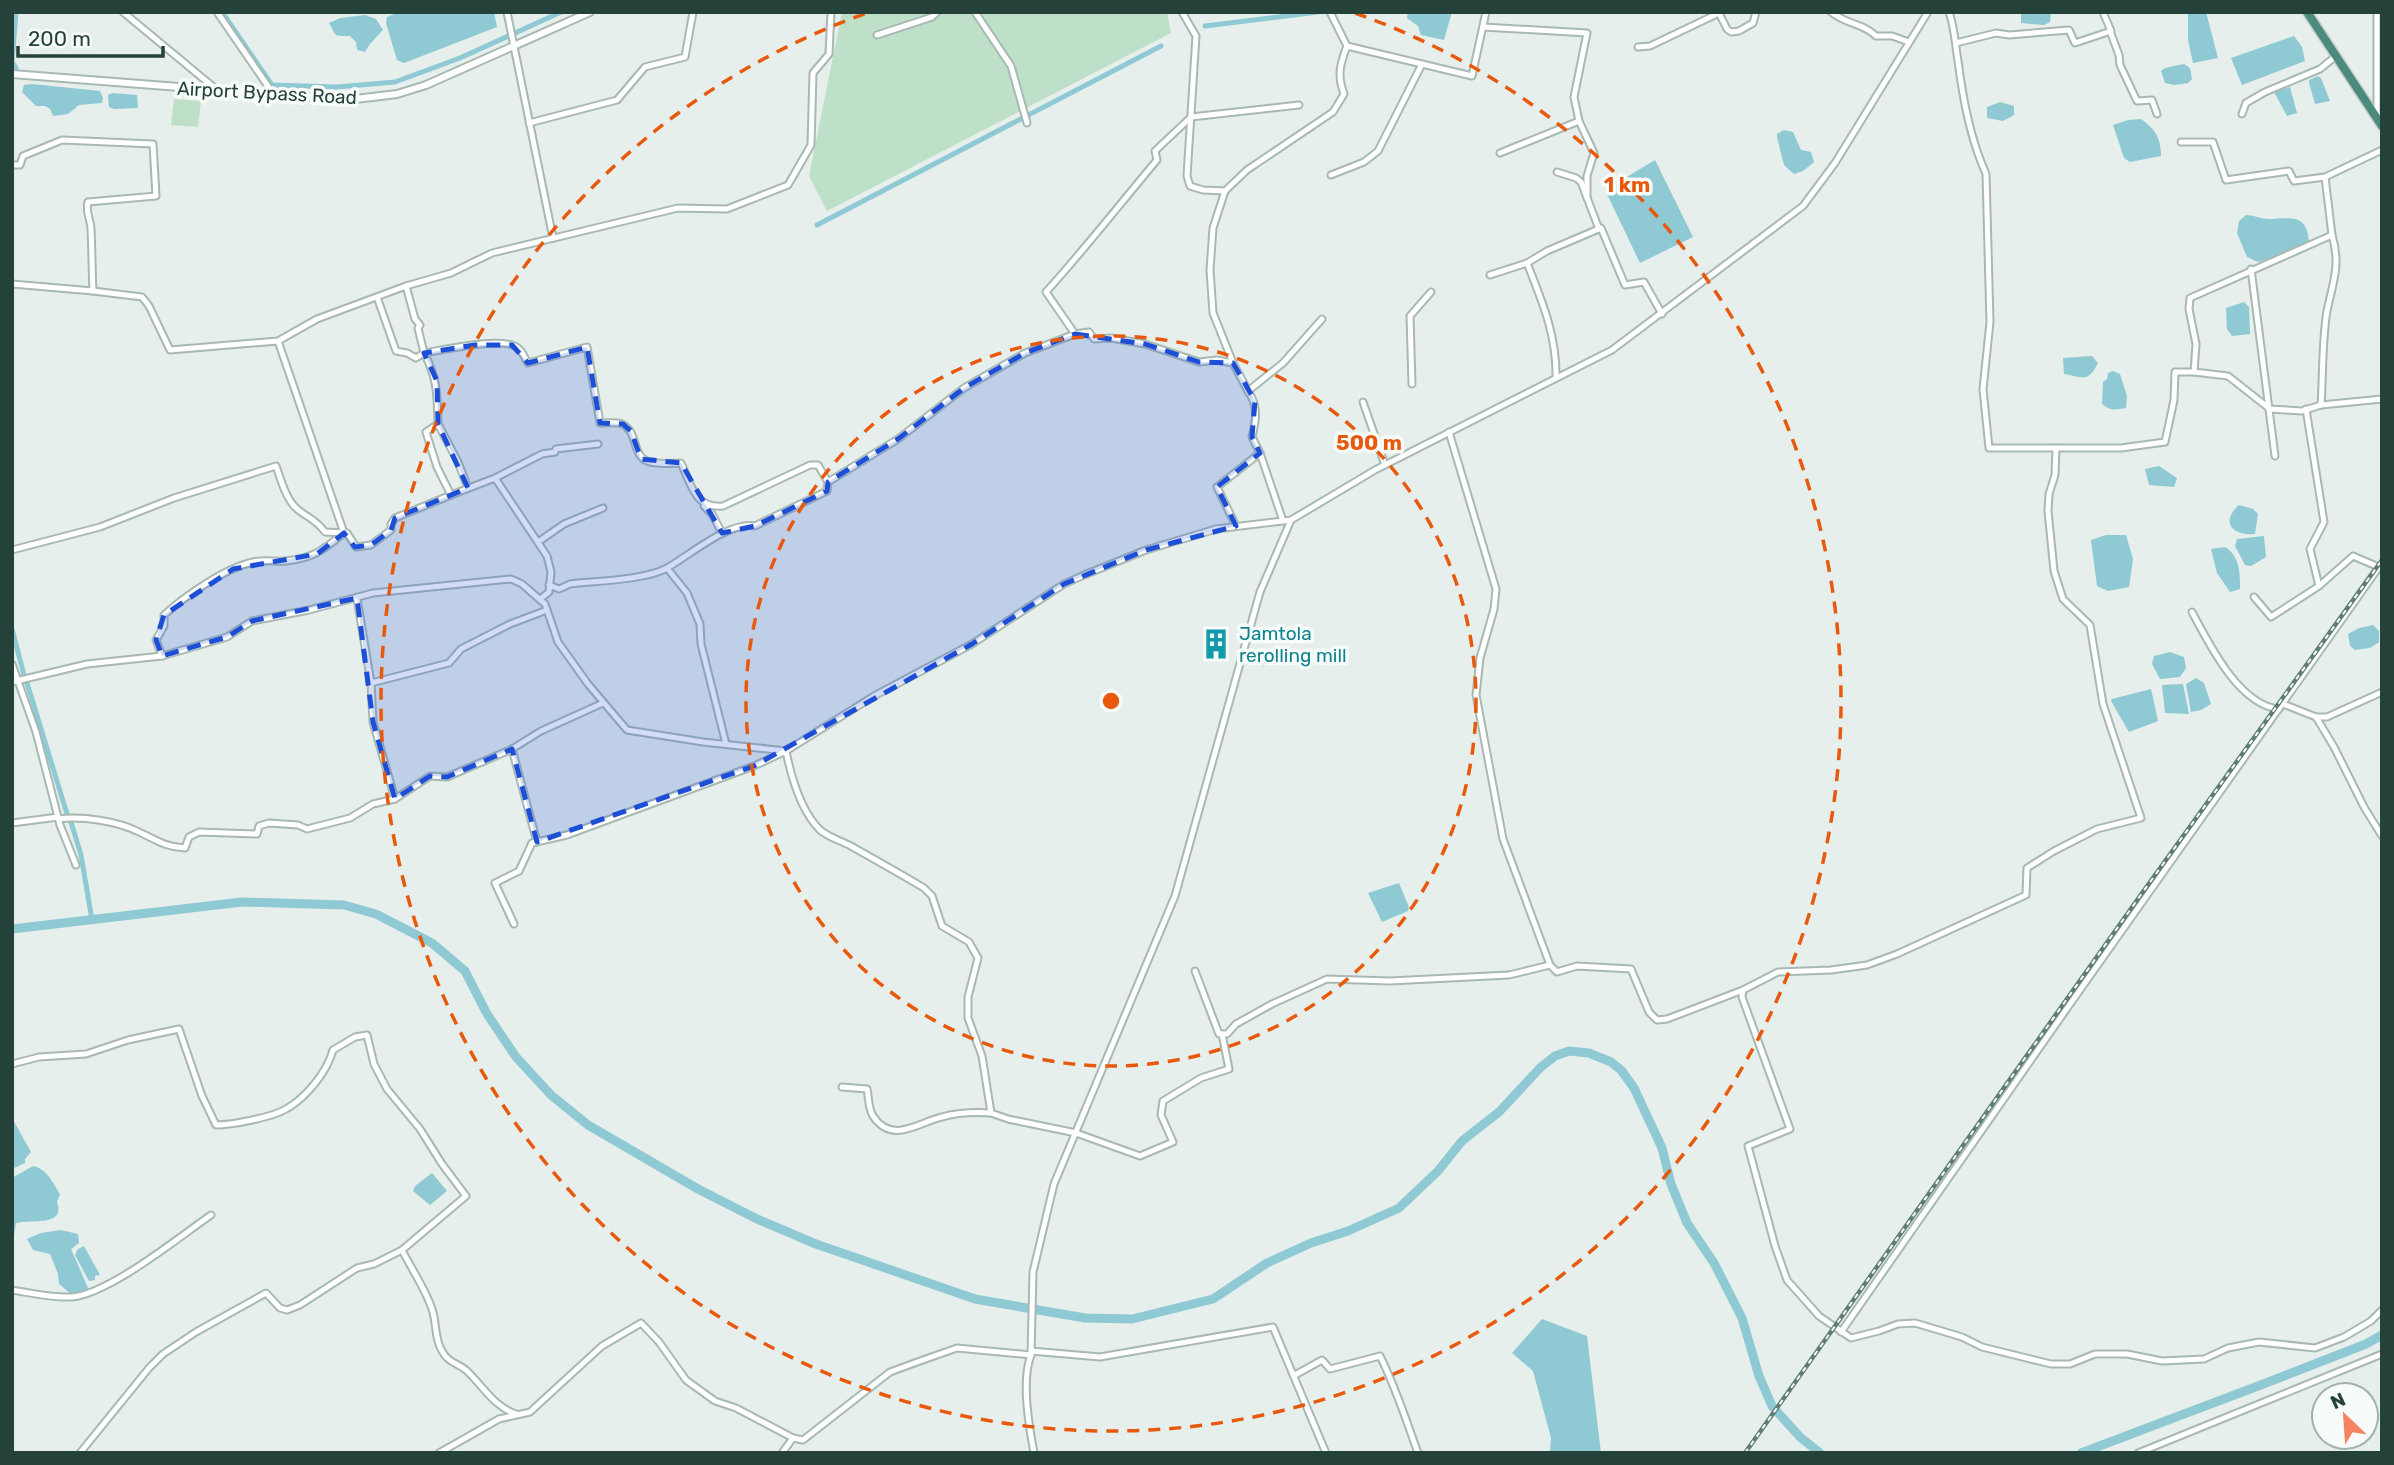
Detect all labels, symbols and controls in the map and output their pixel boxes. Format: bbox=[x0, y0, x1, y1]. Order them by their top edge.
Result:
scale bar bbox=[18, 14, 163, 58]
text: 200 m bbox=[28, 26, 91, 51]
street label: Airport Bypass Road bbox=[176, 77, 358, 109]
text: 1 km bbox=[1604, 172, 1650, 197]
text: 500 m bbox=[1336, 430, 1402, 455]
place label: Jamtola rerolling mill bbox=[1239, 622, 1347, 667]
building icon: Jamtola rerolling mill bbox=[1199, 627, 1233, 661]
centre of rings bbox=[1099, 689, 1123, 713]
north arrow bbox=[2310, 1381, 2380, 1451]
text: N bbox=[2327, 1388, 2349, 1414]

